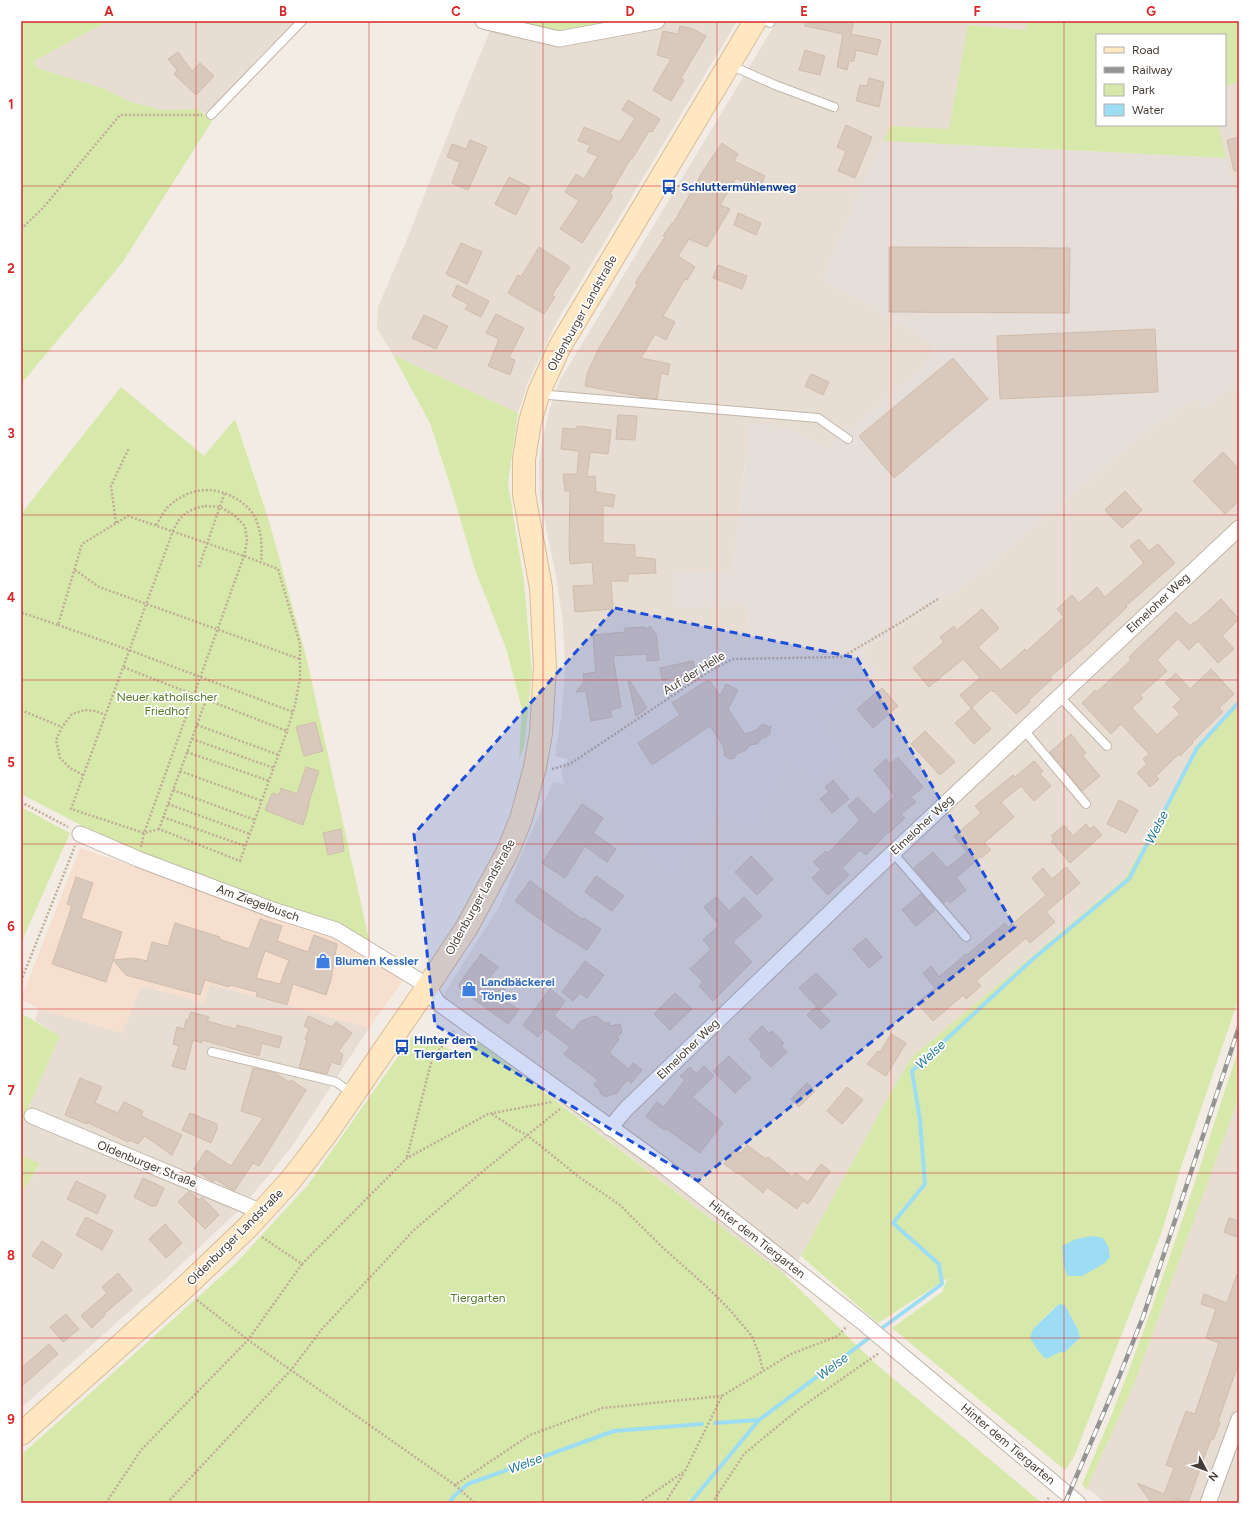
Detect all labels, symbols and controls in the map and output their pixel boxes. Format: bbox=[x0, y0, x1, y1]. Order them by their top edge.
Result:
text: A bbox=[104, 4, 114, 19]
text: B bbox=[279, 4, 287, 19]
text: C bbox=[451, 4, 461, 19]
text: D bbox=[625, 4, 635, 19]
text: E bbox=[800, 4, 808, 19]
text: F bbox=[973, 4, 981, 19]
text: G bbox=[1146, 4, 1156, 19]
legend bbox=[1096, 34, 1226, 126]
text: Road bbox=[1132, 43, 1160, 57]
text: Railway bbox=[1132, 63, 1173, 77]
text: Park bbox=[1132, 83, 1155, 97]
text: 1 bbox=[8, 97, 14, 112]
text: Water bbox=[1132, 103, 1164, 117]
bus stop icon: Schluttermühlenweg bbox=[660, 178, 678, 196]
place label: Schluttermühlenweg bbox=[681, 180, 796, 194]
street label: Oldenburger Landstraße bbox=[544, 252, 620, 373]
text: 2 bbox=[7, 261, 15, 276]
text: 3 bbox=[7, 426, 15, 441]
street label: Elmeloher Weg bbox=[1124, 570, 1192, 636]
text: 4 bbox=[7, 590, 15, 605]
street label: Auf der Helle bbox=[661, 648, 728, 698]
park label: Neuer katholischer Friedhof bbox=[117, 690, 217, 718]
text: 5 bbox=[7, 755, 15, 770]
street label: Elmeloher Weg bbox=[888, 792, 956, 858]
water label: Welse bbox=[1142, 808, 1171, 846]
street label: Oldenburger Landstraße bbox=[442, 836, 518, 957]
street label: Am Ziegelbusch bbox=[215, 882, 302, 925]
text: 6 bbox=[7, 919, 15, 934]
shop icon: Blumen Kessler bbox=[314, 952, 332, 970]
place label: Blumen Kessler bbox=[335, 954, 419, 968]
place label: Landbäckerei Tönjes bbox=[481, 975, 555, 1003]
shop icon: Landbäckerei Tönjes bbox=[460, 980, 478, 998]
street label: Elmeloher Weg bbox=[654, 1016, 722, 1082]
place label: Hinter dem Tiergarten bbox=[414, 1033, 476, 1061]
water label: Welse bbox=[912, 1037, 948, 1072]
bus stop icon: Hinter dem Tiergarten bbox=[393, 1038, 411, 1056]
text: 7 bbox=[7, 1083, 15, 1098]
street label: Oldenburger Straße bbox=[95, 1138, 199, 1191]
street label: Oldenburger Landstraße bbox=[184, 1186, 286, 1288]
street label: Hinter dem Tiergarten bbox=[706, 1197, 808, 1281]
text: 8 bbox=[7, 1248, 15, 1263]
park label: Tiergarten bbox=[451, 1291, 506, 1305]
water label: Welse bbox=[814, 1350, 851, 1383]
street label: Hinter dem Tiergarten bbox=[958, 1401, 1058, 1488]
text: 9 bbox=[7, 1412, 15, 1427]
water label: Welse bbox=[506, 1450, 544, 1477]
north arrow bbox=[1186, 1450, 1226, 1490]
text: N bbox=[1205, 1469, 1221, 1484]

